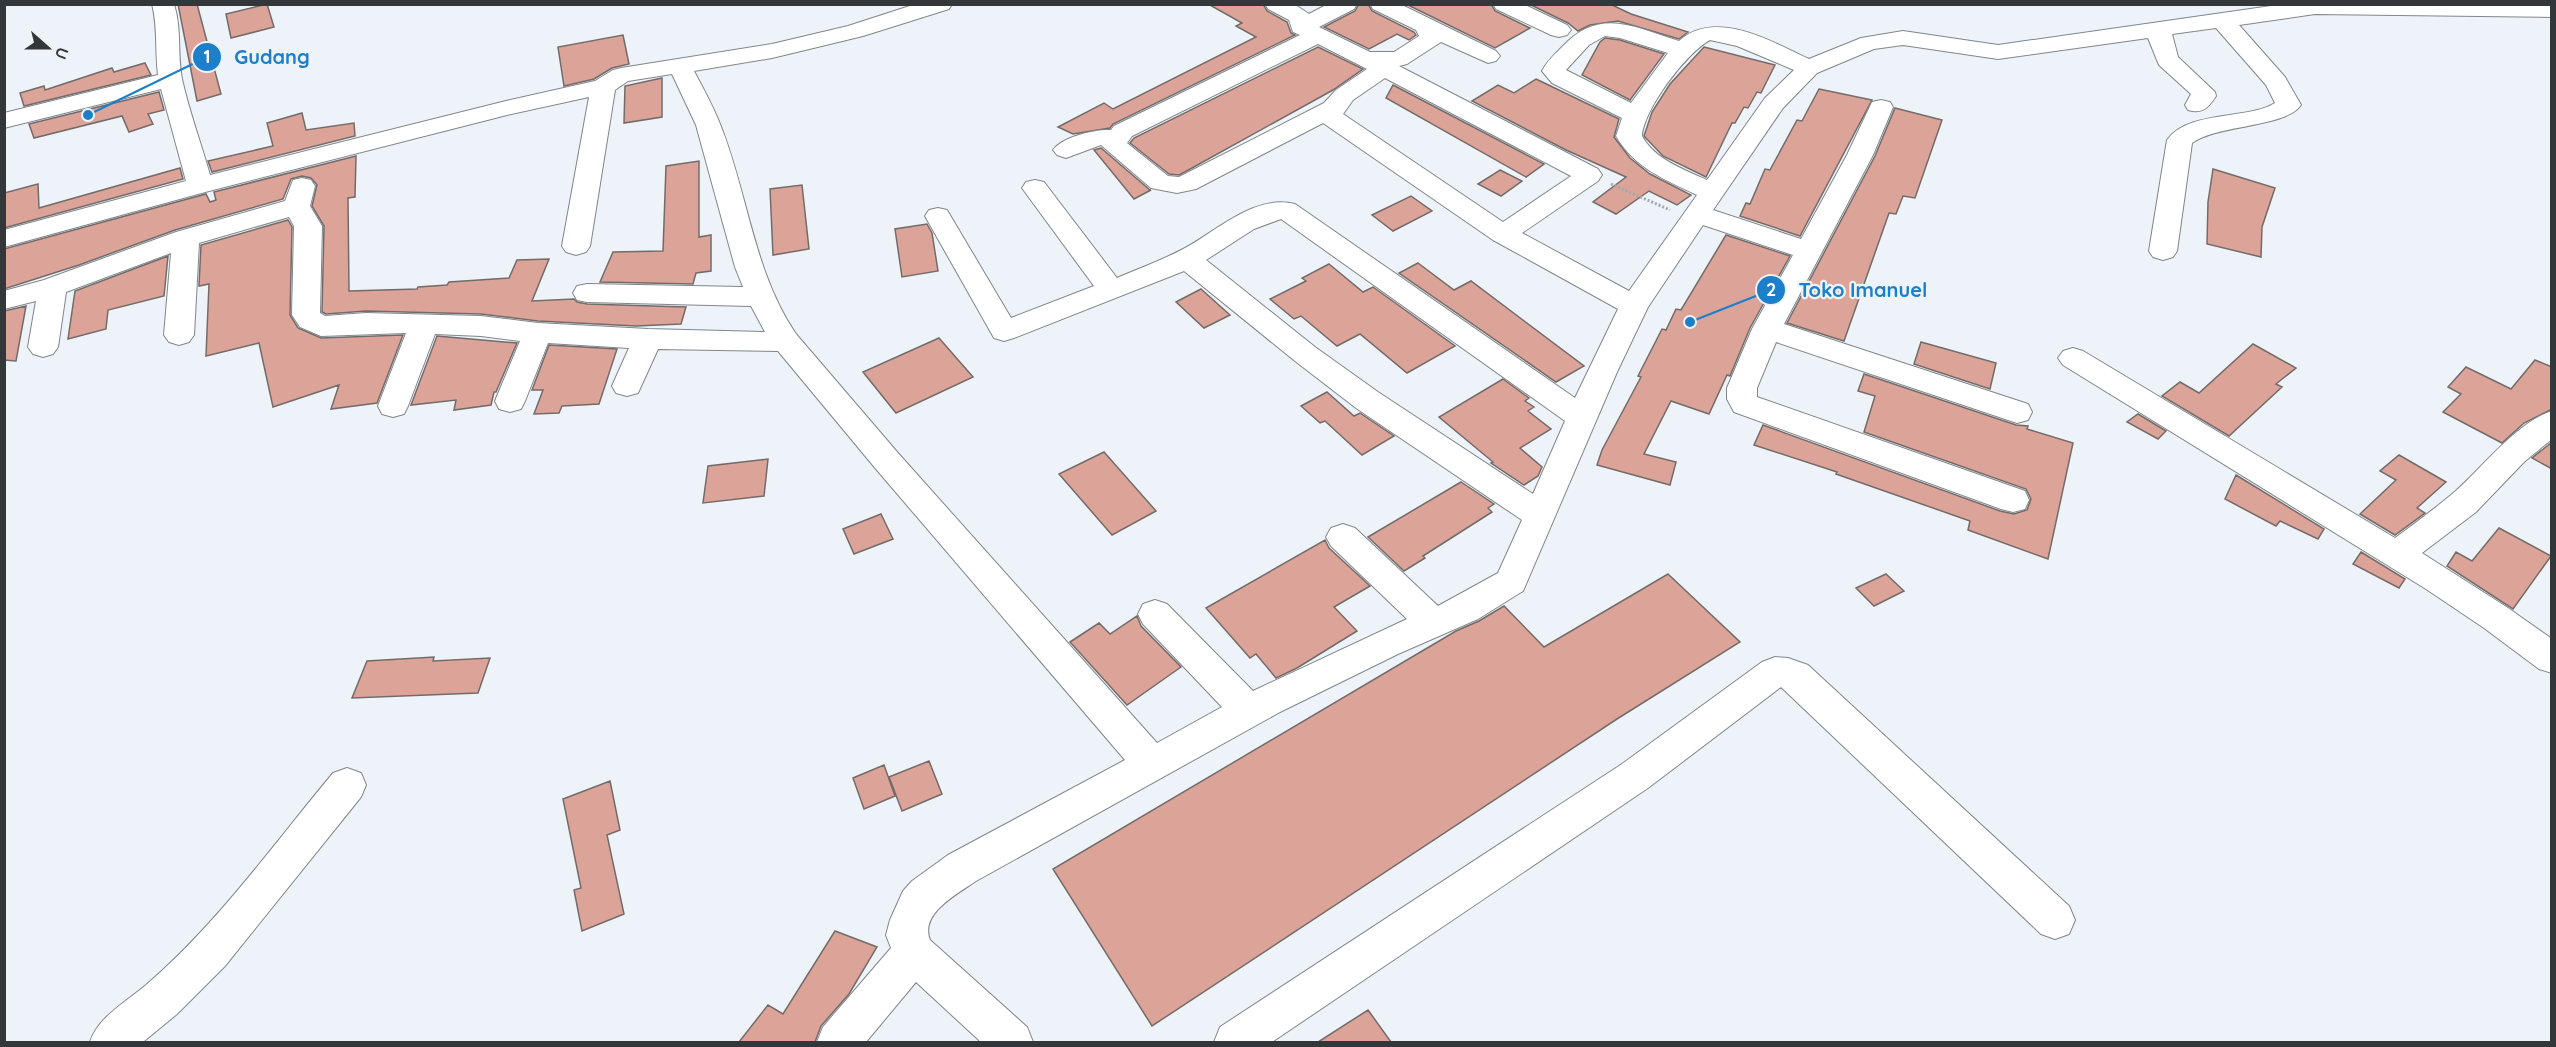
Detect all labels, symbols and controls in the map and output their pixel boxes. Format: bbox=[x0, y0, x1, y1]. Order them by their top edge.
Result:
north arrow bbox=[18, 18, 78, 78]
callout: Gudang bbox=[192, 38, 322, 76]
text: Gudang bbox=[234, 44, 310, 69]
text: U bbox=[51, 45, 73, 62]
text: 1 bbox=[203, 45, 211, 68]
callout: Toko Imanuel bbox=[1756, 271, 1939, 309]
text: Toko Imanuel bbox=[1799, 277, 1927, 302]
text: 2 bbox=[1766, 278, 1776, 301]

